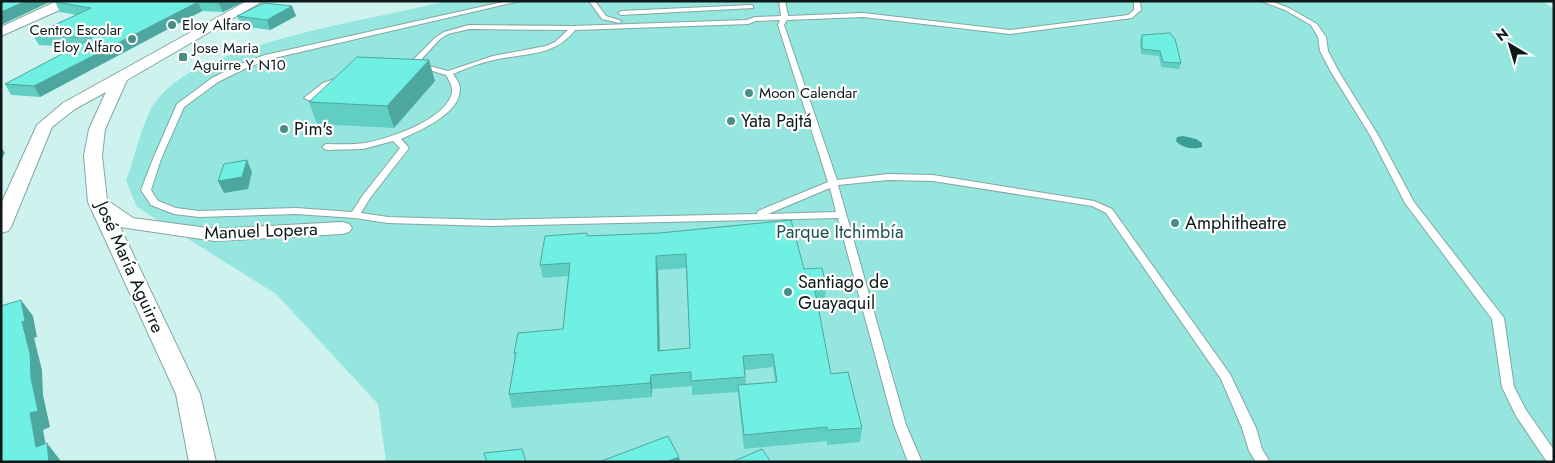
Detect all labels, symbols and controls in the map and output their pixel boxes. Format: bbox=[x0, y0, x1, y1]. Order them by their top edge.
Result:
place label: Eloy Alfaro bbox=[182, 14, 251, 36]
place label: Centro Escolar Eloy Alfaro bbox=[29, 19, 123, 58]
marker: Eloy Alfaro bbox=[166, 19, 178, 31]
north arrow bbox=[1485, 20, 1535, 70]
text: N bbox=[1491, 23, 1513, 46]
marker: Centro Escolar Eloy Alfaro bbox=[126, 33, 138, 45]
place label: Jose Maria Aguirre Y N10 bbox=[191, 37, 286, 76]
marker: Jose Maria Aguirre Y N10 bbox=[177, 51, 189, 63]
place label: Moon Calendar bbox=[759, 82, 858, 104]
marker: Moon Calendar bbox=[743, 87, 755, 99]
place label: Yata Pajtá bbox=[741, 108, 812, 134]
marker: Yata Pajtá bbox=[725, 115, 737, 127]
place label: Pim's bbox=[294, 116, 333, 142]
marker: Pim's bbox=[278, 123, 290, 135]
street label: José María Aguirre bbox=[88, 195, 171, 337]
place label: Amphitheatre bbox=[1185, 210, 1287, 236]
street label: Manuel Lopera bbox=[204, 216, 318, 246]
marker: Amphitheatre bbox=[1169, 217, 1181, 229]
park label: Parque Itchimbía bbox=[776, 219, 904, 245]
place label: Santiago de Guayaquil bbox=[798, 269, 889, 316]
marker: Santiago de Guayaquil bbox=[782, 286, 794, 298]

